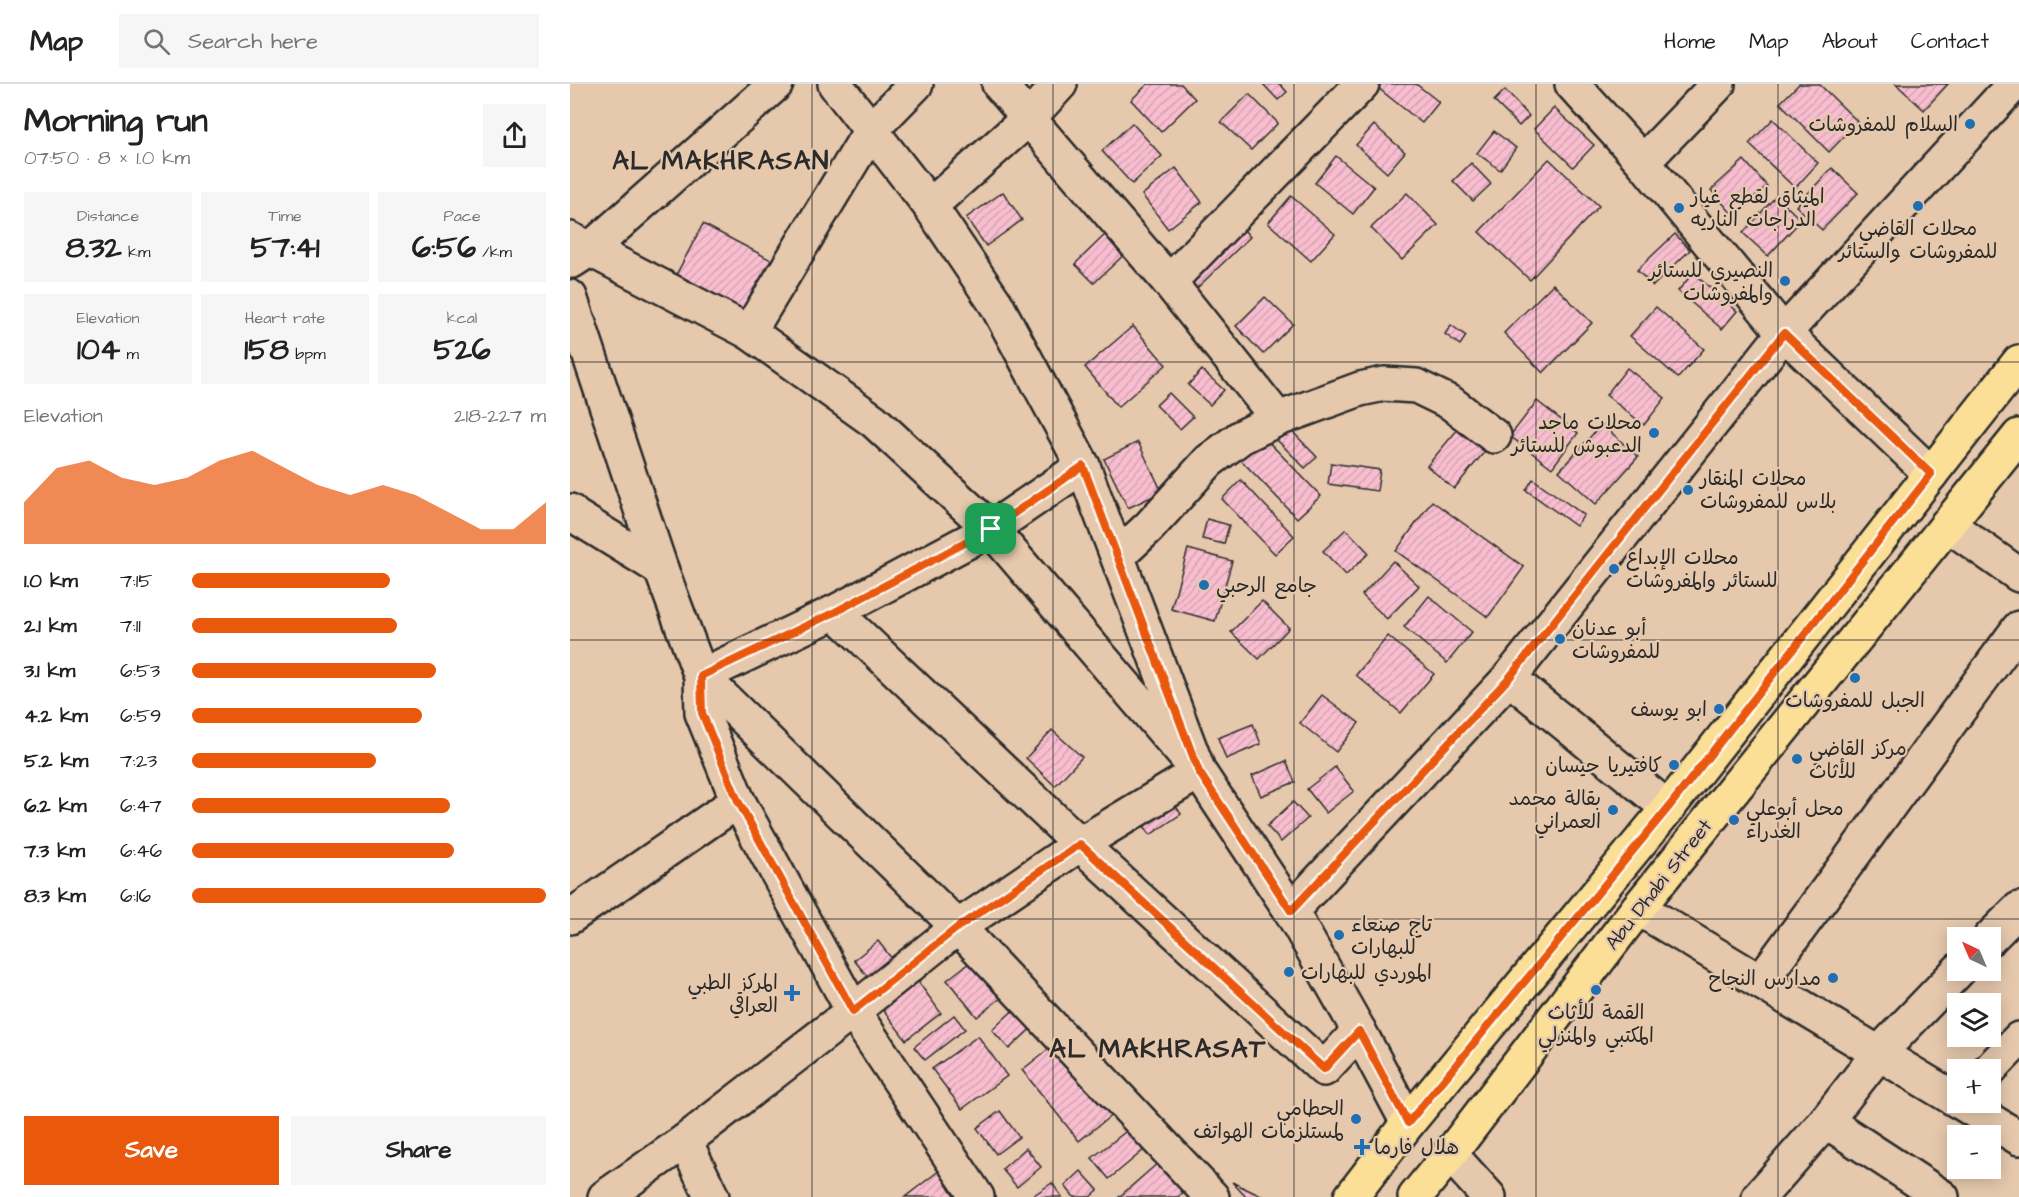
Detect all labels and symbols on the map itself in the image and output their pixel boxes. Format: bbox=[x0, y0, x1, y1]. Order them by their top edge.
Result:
place label: السلام للمفروشات bbox=[1808, 111, 1958, 139]
marker: السلام للمفروشات bbox=[1963, 117, 1977, 131]
district label: AL MAKHRASAN bbox=[612, 143, 830, 179]
place label: الميثاق لقطع غيار الدراجات الناريه bbox=[1689, 183, 1825, 234]
marker: محلات القاضي للمفروشات والستائر bbox=[1911, 199, 1925, 213]
marker: الميثاق لقطع غيار الدراجات الناريه bbox=[1672, 201, 1686, 215]
place label: محلات القاضي للمفروشات والستائر bbox=[1837, 215, 1997, 266]
place label: النصيري للستائر والمفروشات bbox=[1647, 257, 1773, 308]
marker: النصيري للستائر والمفروشات bbox=[1778, 274, 1792, 288]
place label: محلات ماجد الدعبوش للستائر bbox=[1509, 409, 1642, 460]
marker: محلات ماجد الدعبوش للستائر bbox=[1647, 426, 1661, 440]
place label: محلات المنقار بلاس للمفروشات bbox=[1698, 465, 1837, 516]
marker: محلات المنقار بلاس للمفروشات bbox=[1681, 483, 1695, 497]
pin bbox=[965, 503, 1016, 554]
place label: محلات الإبداع للستائر والمفروشات bbox=[1626, 544, 1778, 595]
marker: محلات الإبداع للستائر والمفروشات bbox=[1607, 562, 1621, 576]
place label: جامع الرحبي bbox=[1216, 572, 1317, 603]
marker: جامع الرحبي bbox=[1197, 578, 1211, 592]
place label: أبو عدنان للمفروشات bbox=[1572, 615, 1660, 666]
marker: أبو عدنان للمفروشات bbox=[1553, 632, 1567, 646]
marker: الجبل للمفروشات bbox=[1848, 671, 1862, 685]
place label: الجبل للمفروشات bbox=[1785, 687, 1925, 715]
place label: ابو يوسف bbox=[1631, 696, 1707, 724]
marker: ابو يوسف bbox=[1712, 702, 1726, 716]
place label: مركز القاضي للأثاث bbox=[1809, 735, 1907, 786]
place label: كافتيريا حيسان bbox=[1545, 752, 1662, 780]
marker: مركز القاضي للأثاث bbox=[1790, 752, 1804, 766]
marker: كافتيريا حيسان bbox=[1667, 758, 1681, 772]
place label: بقالة محمد العمراني bbox=[1509, 785, 1601, 839]
place label: محل أبوعلي الغدراء bbox=[1746, 795, 1844, 846]
marker: بقالة محمد العمراني bbox=[1606, 803, 1620, 817]
street label: Abu Dhabi Street bbox=[1599, 813, 1719, 956]
marker: محل أبوعلي الغدراء bbox=[1727, 813, 1741, 827]
place label: تاج صنعاء للبهارات bbox=[1351, 911, 1432, 962]
north arrow bbox=[1947, 927, 2001, 981]
marker: تاج صنعاء للبهارات bbox=[1332, 928, 1346, 942]
place label: الموردي للبهارات bbox=[1301, 959, 1432, 987]
marker: الموردي للبهارات bbox=[1282, 965, 1296, 979]
place label: مدارس النجاح bbox=[1709, 965, 1821, 993]
place label: المركز الطبي العراقي bbox=[688, 969, 778, 1020]
marker: مدارس النجاح bbox=[1826, 971, 1840, 985]
marker: القمة للأثاث المكتبي والمنزلي bbox=[1589, 983, 1603, 997]
marker: المركز الطبي العراقي bbox=[783, 984, 801, 1002]
place label: القمة للأثاث المكتبي والمنزلي bbox=[1538, 999, 1654, 1053]
district label: AL MAKHRASAT bbox=[1049, 1031, 1267, 1067]
place label: الحطامي لمستلزمات الهواتف bbox=[1193, 1095, 1344, 1146]
marker: الحطامي لمستلزمات الهواتف bbox=[1349, 1112, 1363, 1126]
place label: هلال فارما bbox=[1374, 1134, 1459, 1162]
marker: هلال فارما bbox=[1355, 1140, 1369, 1154]

